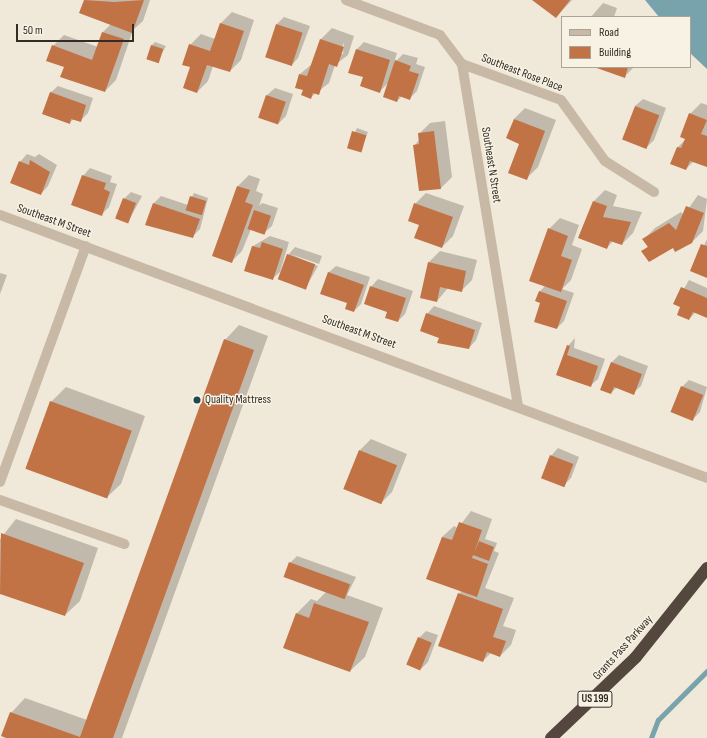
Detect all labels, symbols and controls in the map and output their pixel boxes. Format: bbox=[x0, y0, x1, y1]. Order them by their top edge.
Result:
scale bar bbox=[18, 16, 136, 42]
legend bbox=[561, 16, 691, 68]
text: 50 m bbox=[23, 23, 43, 38]
text: Road bbox=[599, 25, 619, 40]
text: Building bbox=[599, 45, 631, 60]
street label: Southeast Rose Place bbox=[479, 51, 565, 95]
street label: Southeast N Street bbox=[478, 126, 504, 204]
street label: Southeast M Street bbox=[15, 201, 93, 241]
street label: Southeast M Street bbox=[320, 312, 398, 352]
place label: Quality Mattress bbox=[205, 393, 271, 407]
marker: Quality Mattress bbox=[192, 395, 202, 405]
street label: Grants Pass Parkway bbox=[590, 613, 656, 683]
road number: US 199 bbox=[577, 690, 613, 708]

